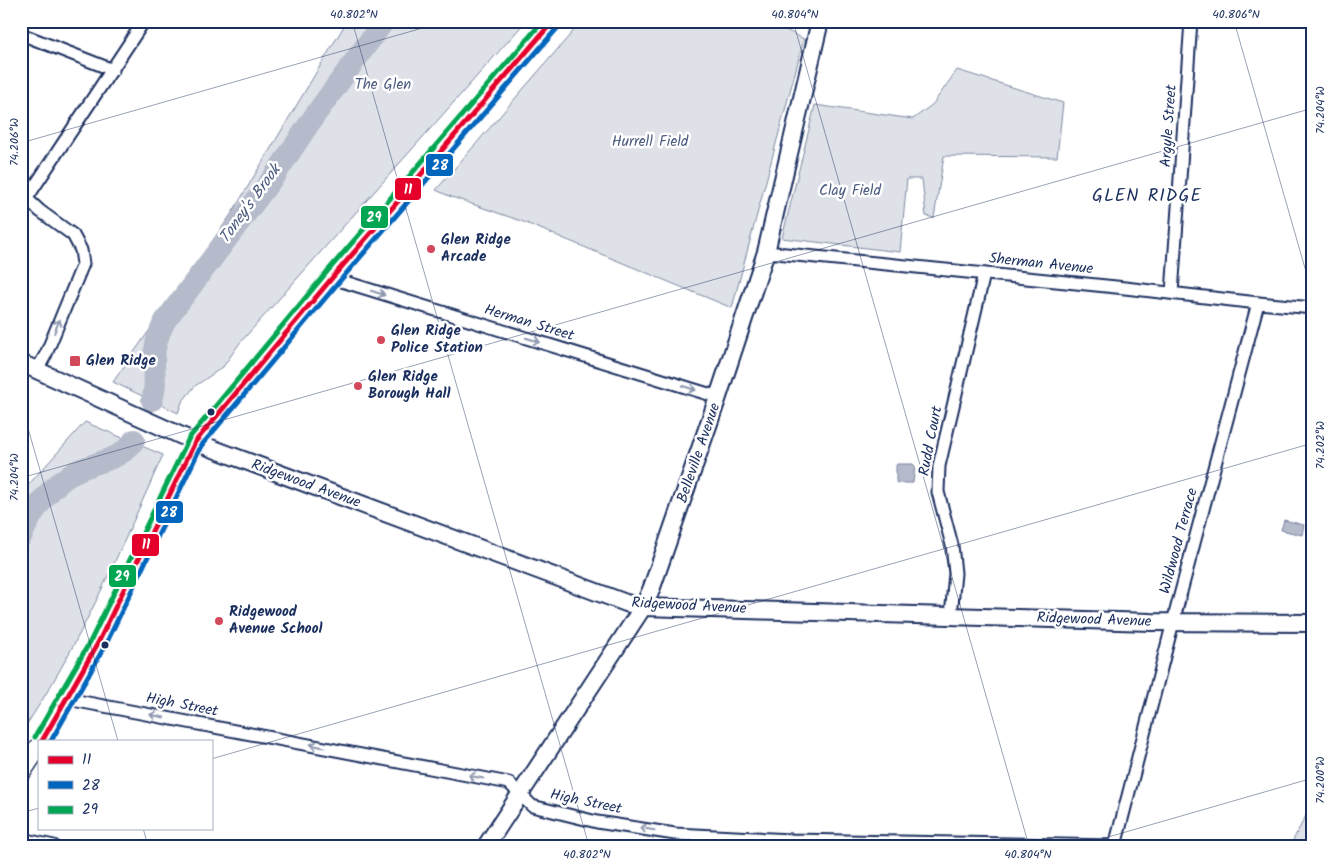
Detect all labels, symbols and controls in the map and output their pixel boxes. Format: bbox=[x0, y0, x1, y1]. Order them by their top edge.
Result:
text: 40.802°N bbox=[330, 5, 378, 24]
text: 40.804°N bbox=[771, 5, 819, 24]
text: 40.806°N bbox=[1212, 5, 1260, 24]
park label: The Glen bbox=[355, 73, 411, 97]
street label: Argyle Street bbox=[1154, 84, 1184, 168]
text: 74.204°W bbox=[1311, 86, 1330, 134]
text: 74.206°W bbox=[5, 118, 24, 166]
park label: Hurrell Field bbox=[612, 130, 689, 154]
line badge: 28 bbox=[425, 153, 454, 177]
text: 28 bbox=[432, 155, 449, 177]
water label: Toney's Brook bbox=[213, 157, 289, 249]
line badge: 11 bbox=[394, 177, 422, 201]
text: 11 bbox=[404, 179, 413, 201]
park label: Clay Field bbox=[819, 179, 882, 203]
district label: GLEN RIDGE bbox=[1092, 182, 1202, 211]
line badge: 29 bbox=[360, 205, 389, 229]
text: 29 bbox=[366, 207, 382, 229]
place label: Glen Ridge Arcade bbox=[441, 228, 512, 269]
marker: Glen Ridge Arcade bbox=[425, 243, 437, 255]
street label: Sherman Avenue bbox=[988, 247, 1095, 281]
one-way arrow bbox=[370, 288, 386, 298]
street label: Herman Street bbox=[481, 298, 577, 348]
one-way arrow bbox=[53, 319, 63, 334]
place label: Glen Ridge Police Station bbox=[391, 319, 483, 360]
marker: Glen Ridge Police Station bbox=[375, 334, 387, 346]
one-way arrow bbox=[525, 336, 541, 346]
place label: Glen Ridge bbox=[86, 349, 157, 373]
marker: Glen Ridge bbox=[68, 354, 82, 368]
place label: Glen Ridge Borough Hall bbox=[368, 365, 451, 406]
marker: Glen Ridge Borough Hall bbox=[352, 380, 364, 392]
one-way arrow bbox=[680, 384, 696, 393]
street label: Belleville Avenue bbox=[671, 399, 727, 506]
street label: Rudd Court bbox=[912, 404, 950, 478]
unlabelled marker bbox=[206, 407, 216, 417]
text: 74.202°W bbox=[1311, 421, 1330, 469]
text: 74.204°W bbox=[5, 453, 24, 501]
street label: Ridgewood Avenue bbox=[248, 453, 364, 515]
street label: Wildwood Terrace bbox=[1153, 485, 1205, 597]
line badge: 28 bbox=[155, 500, 184, 524]
text: 28 bbox=[161, 502, 178, 524]
line badge: 11 bbox=[131, 533, 160, 557]
text: 11 bbox=[142, 534, 151, 556]
line badge: 29 bbox=[108, 564, 137, 588]
text: 29 bbox=[114, 566, 130, 588]
street label: Ridgewood Avenue bbox=[631, 591, 747, 621]
place label: Ridgewood Avenue School bbox=[229, 600, 323, 641]
street label: Ridgewood Avenue bbox=[1036, 606, 1152, 634]
marker: Ridgewood Avenue School bbox=[213, 615, 225, 627]
unlabelled marker bbox=[100, 640, 110, 650]
street label: High Street bbox=[144, 686, 220, 724]
one-way arrow bbox=[150, 711, 166, 720]
legend bbox=[38, 740, 212, 830]
one-way arrow bbox=[309, 741, 325, 751]
text: 11 bbox=[82, 748, 92, 772]
text: 74.200°W bbox=[1311, 756, 1330, 804]
one-way arrow bbox=[469, 771, 485, 781]
text: 28 bbox=[82, 774, 101, 798]
street label: High Street bbox=[548, 783, 624, 821]
text: 29 bbox=[82, 798, 99, 822]
one-way arrow bbox=[639, 824, 655, 834]
text: 40.802°N bbox=[563, 845, 611, 864]
text: 40.804°N bbox=[1004, 845, 1052, 864]

